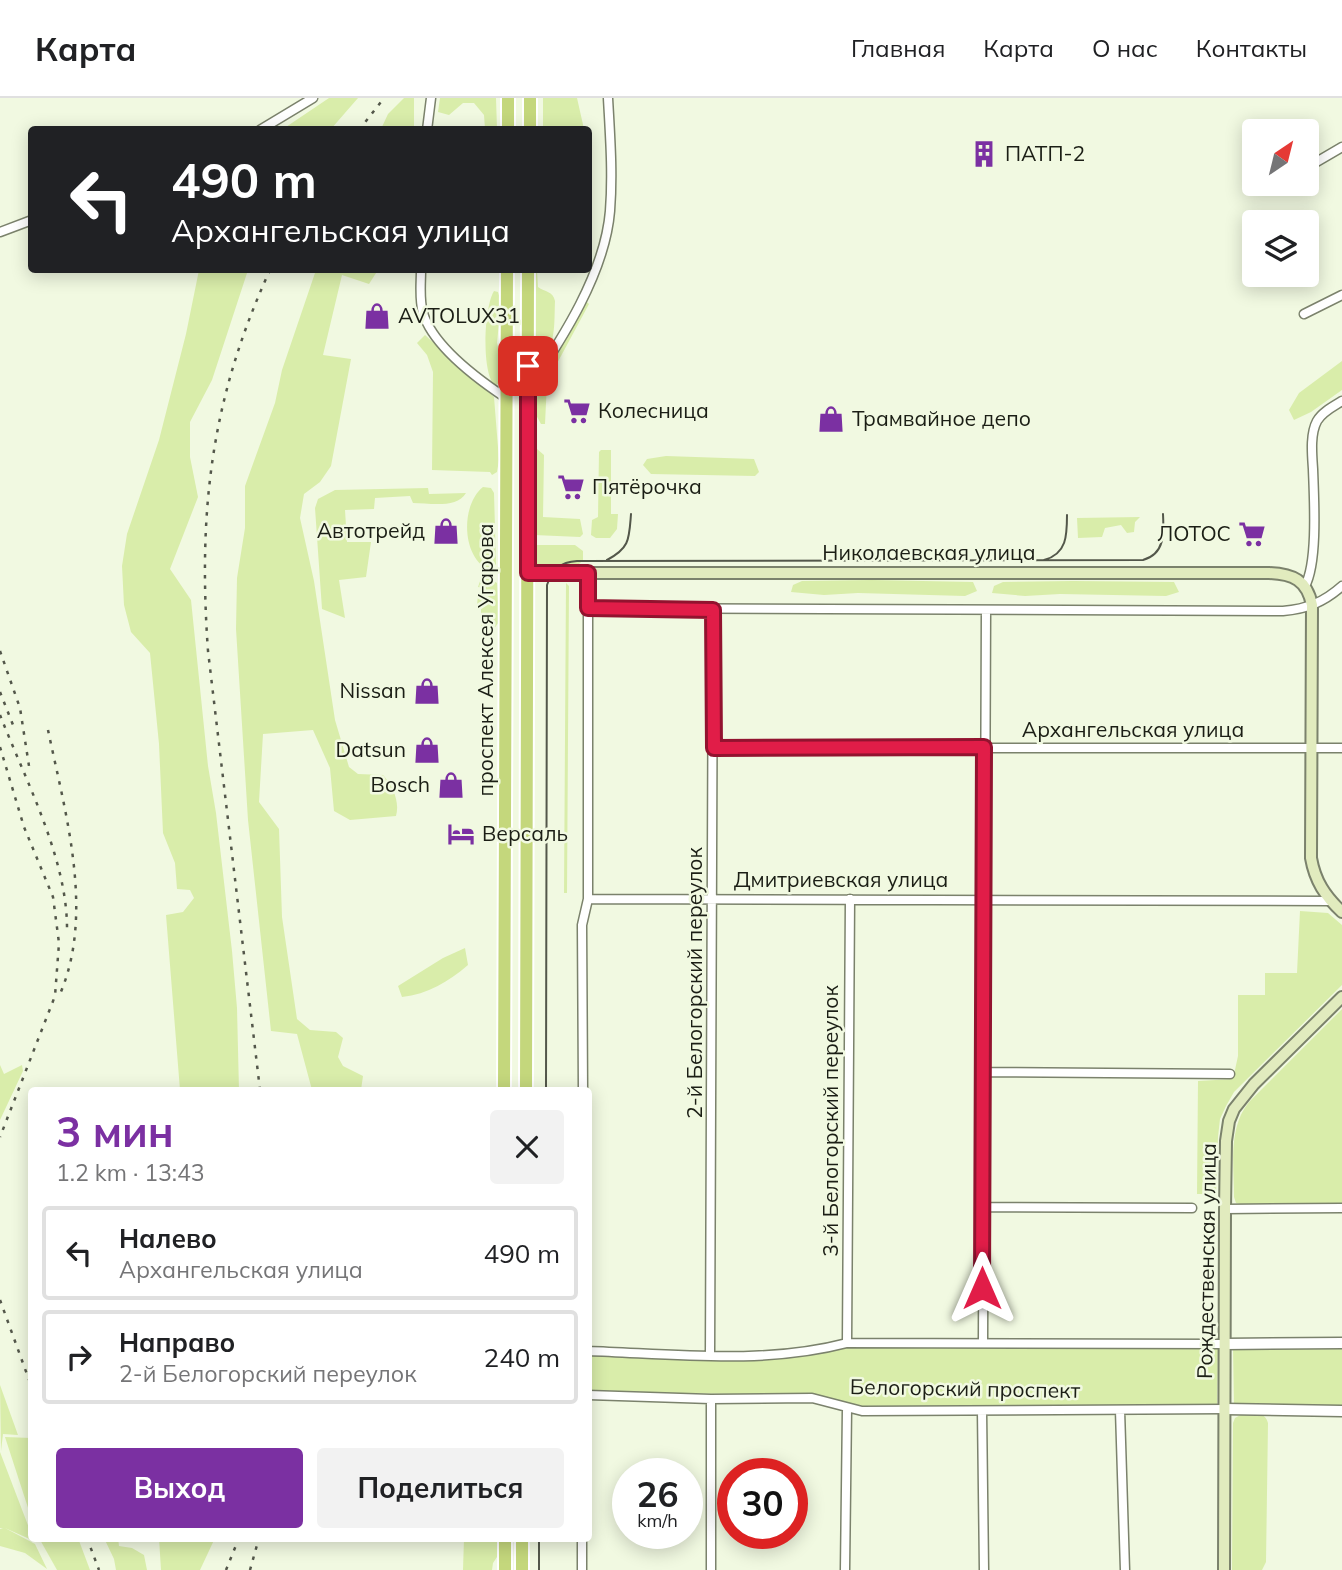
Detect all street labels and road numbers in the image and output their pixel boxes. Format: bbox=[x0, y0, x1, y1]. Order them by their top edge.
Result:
street label: проспект Алексея Угарова bbox=[472, 523, 498, 797]
street label: Николаевская улица bbox=[822, 539, 1036, 565]
street label: Архангельская улица bbox=[1022, 716, 1244, 742]
street label: 2-й Белогорский переулок bbox=[681, 846, 707, 1119]
street label: Дмитриевская улица bbox=[734, 866, 948, 892]
street label: 3-й Белогорский переулок bbox=[817, 984, 843, 1257]
street label: Рождественская улица bbox=[1191, 1143, 1221, 1379]
street label: Белогорский проспект bbox=[850, 1373, 1081, 1403]

